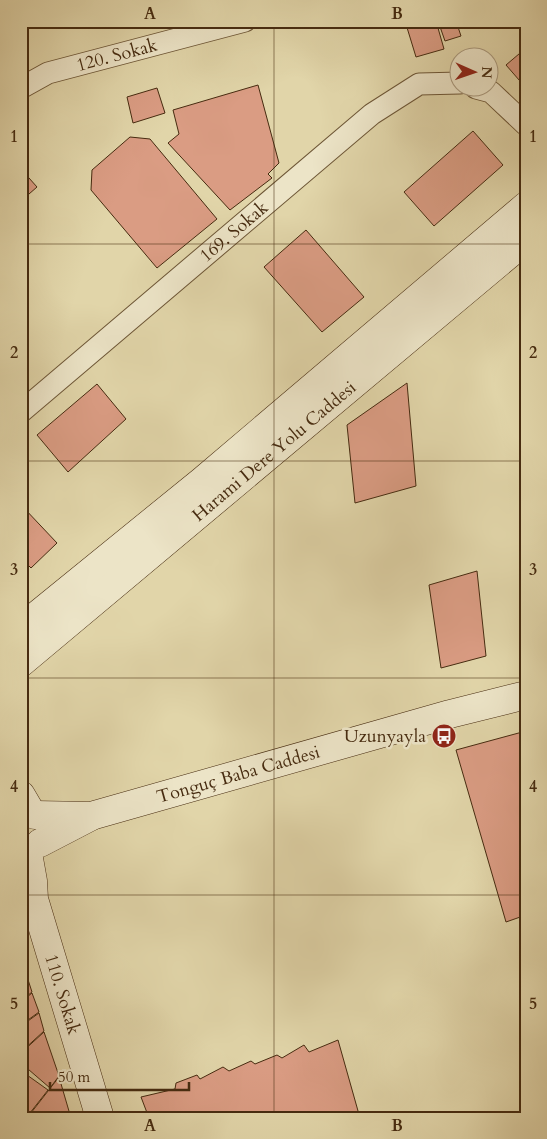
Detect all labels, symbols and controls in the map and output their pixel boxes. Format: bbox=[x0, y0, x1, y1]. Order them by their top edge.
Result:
text: A bbox=[144, 3, 156, 25]
text: B bbox=[391, 3, 403, 25]
street label: 120. Sokak bbox=[73, 32, 160, 78]
north arrow bbox=[450, 48, 500, 98]
text: N bbox=[477, 66, 496, 79]
text: 1 bbox=[10, 126, 18, 148]
text: 1 bbox=[529, 126, 537, 148]
street label: 169. Sokak bbox=[194, 195, 274, 268]
text: 2 bbox=[10, 342, 18, 364]
text: 2 bbox=[529, 342, 537, 364]
street label: Harami Dere Yolu Caddesi bbox=[187, 375, 361, 527]
text: 3 bbox=[10, 559, 18, 581]
text: 3 bbox=[529, 559, 537, 581]
bus stop icon: Uzunyayla bbox=[431, 723, 457, 749]
place label: Uzunyayla bbox=[344, 724, 426, 749]
street label: Tonguç Baba Caddesi bbox=[154, 739, 323, 809]
text: 4 bbox=[10, 776, 18, 798]
text: 4 bbox=[529, 776, 537, 798]
street label: 110. Sokak bbox=[39, 951, 87, 1038]
text: 5 bbox=[10, 993, 18, 1015]
text: 5 bbox=[529, 993, 537, 1015]
scale bar bbox=[50, 1059, 189, 1091]
text: 50 m bbox=[58, 1067, 90, 1087]
text: A bbox=[144, 1115, 156, 1137]
text: B bbox=[391, 1115, 403, 1137]

